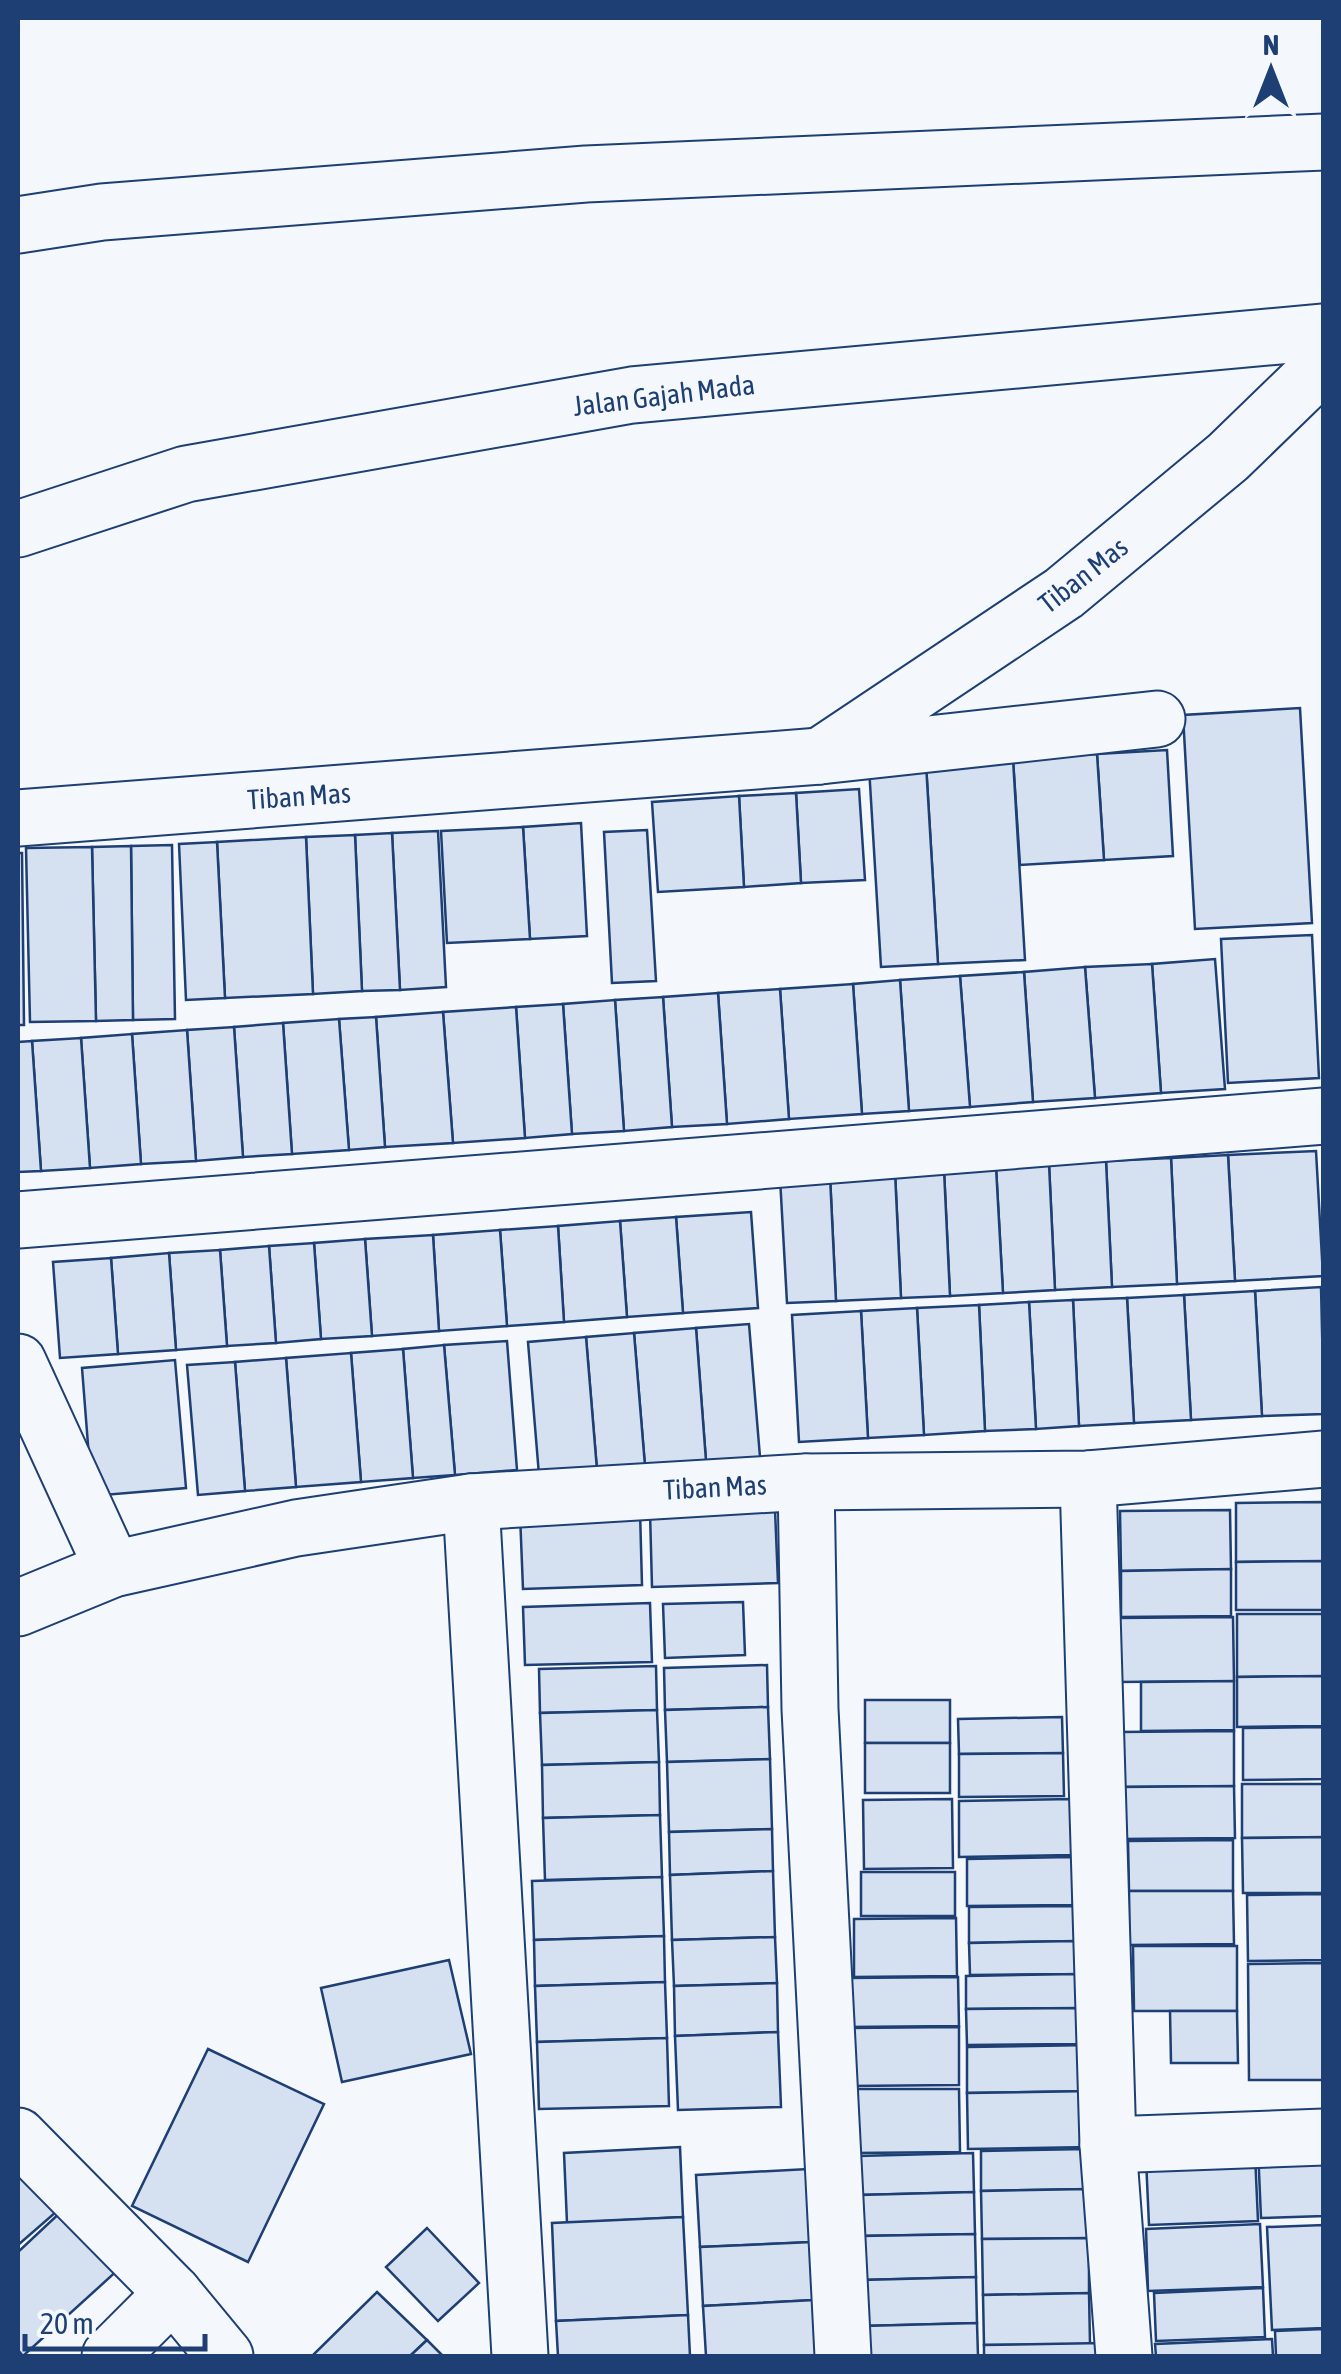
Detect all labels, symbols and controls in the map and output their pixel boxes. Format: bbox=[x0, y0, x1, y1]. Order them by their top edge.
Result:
north arrow bbox=[1221, 20, 1321, 120]
text: N bbox=[1263, 29, 1279, 61]
street label: Jalan Gajah Mada bbox=[571, 368, 757, 422]
street label: Tiban Mas bbox=[1032, 531, 1134, 619]
street label: Tiban Mas bbox=[246, 776, 352, 816]
street label: Tiban Mas bbox=[662, 1468, 768, 1506]
scale bar bbox=[25, 2289, 205, 2351]
text: 20 m bbox=[40, 2306, 94, 2340]

